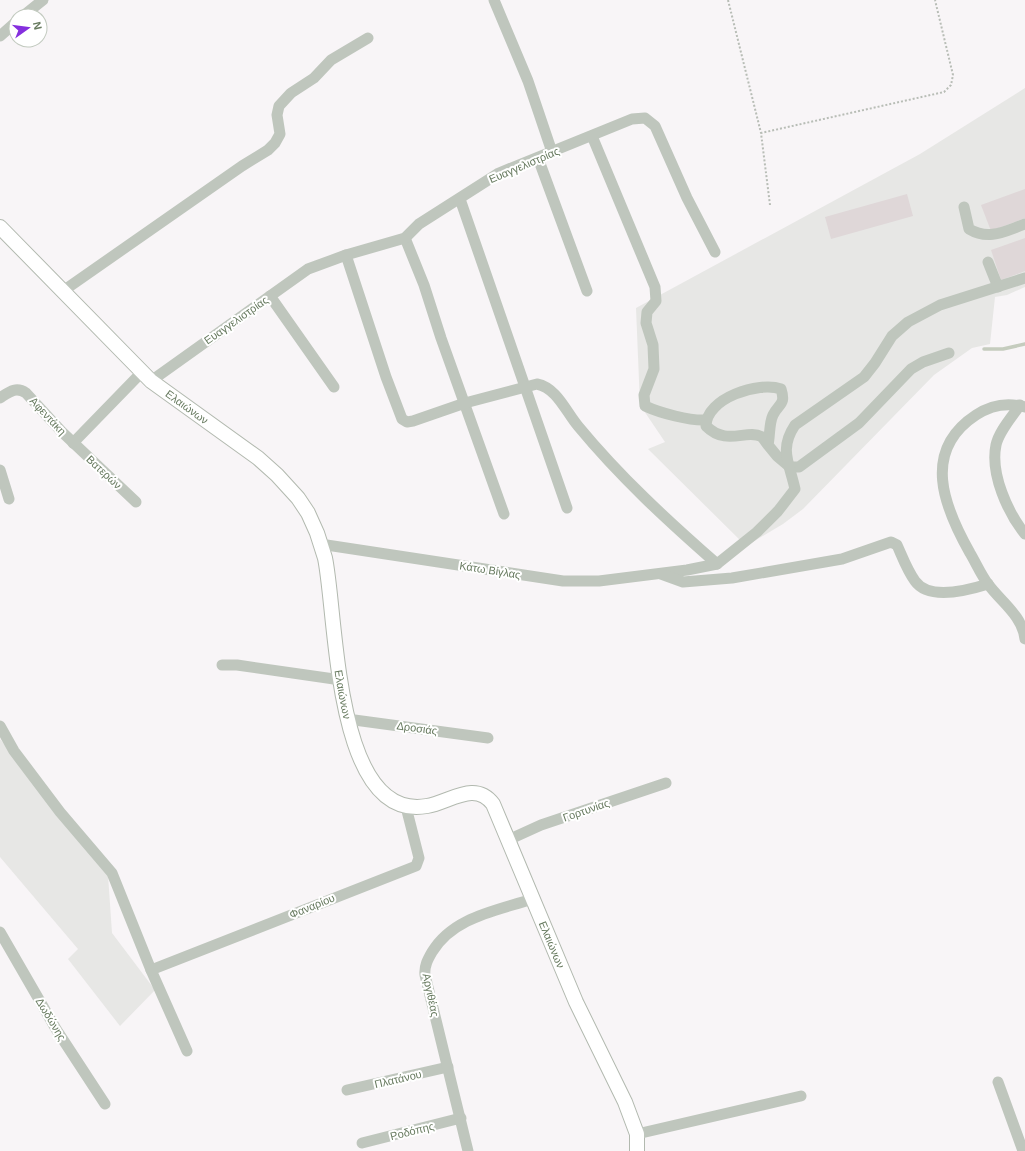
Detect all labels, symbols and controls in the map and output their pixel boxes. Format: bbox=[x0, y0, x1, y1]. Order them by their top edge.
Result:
north arrow bbox=[8, 8, 48, 48]
text: N bbox=[31, 20, 44, 31]
street label: Ευαγγελιστρίας bbox=[487, 145, 561, 185]
street label: Ευαγγελιστρίας bbox=[202, 294, 270, 346]
street label: Ελαιώνων bbox=[163, 388, 211, 427]
street label: Αφεντάκη bbox=[28, 395, 68, 437]
street label: Βατερών bbox=[84, 453, 124, 491]
street label: Κάτω Βίγλας bbox=[459, 559, 521, 581]
street label: Ελαιώνων bbox=[333, 669, 354, 721]
street label: Δροσιάς bbox=[396, 719, 438, 737]
street label: Γορτυνίας bbox=[561, 796, 611, 824]
street label: Φαναρίου bbox=[288, 891, 336, 921]
street label: Ελαιώνων bbox=[537, 919, 567, 970]
street label: Αργιθέας bbox=[421, 972, 441, 1018]
street label: Δωδώνης bbox=[34, 996, 68, 1042]
street label: Πλατάνου bbox=[373, 1068, 423, 1090]
street label: Ροδόπης bbox=[389, 1120, 435, 1142]

